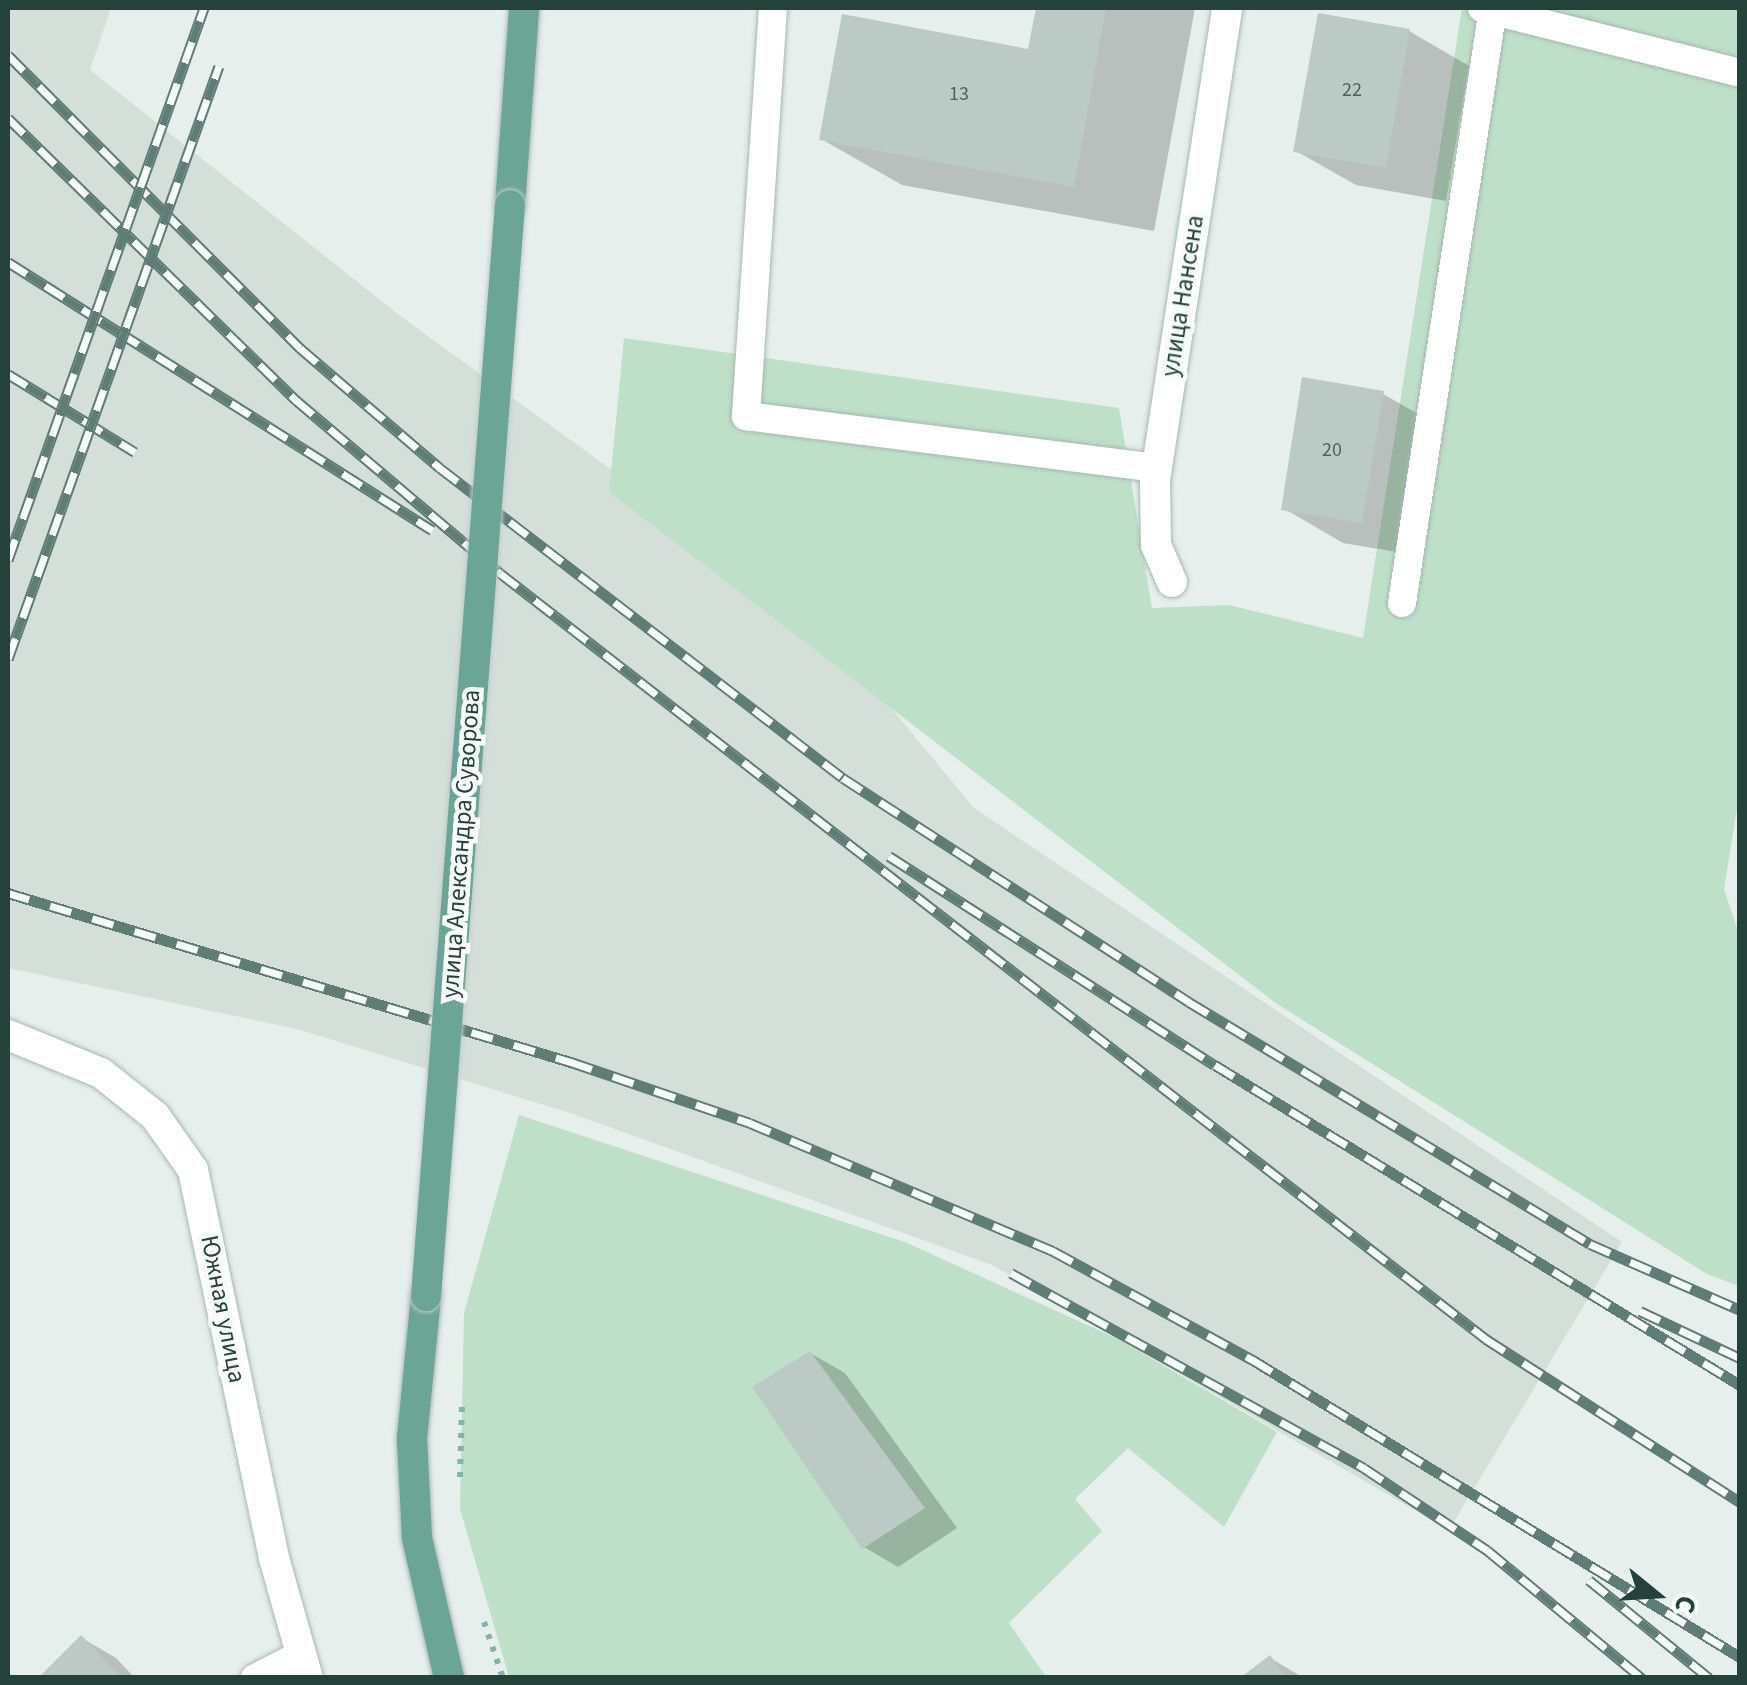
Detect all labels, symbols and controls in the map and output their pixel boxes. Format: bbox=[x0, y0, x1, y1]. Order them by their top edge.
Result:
house number: 22 bbox=[1342, 78, 1362, 102]
house number: 13 bbox=[949, 82, 969, 106]
street label: улица Нансена bbox=[1155, 213, 1211, 379]
house number: 20 bbox=[1322, 438, 1342, 462]
street label: улица Александра Суворова bbox=[435, 689, 487, 999]
street label: Южная улица bbox=[194, 1233, 252, 1385]
north arrow bbox=[1607, 1545, 1707, 1645]
text: С bbox=[1664, 1590, 1707, 1618]

